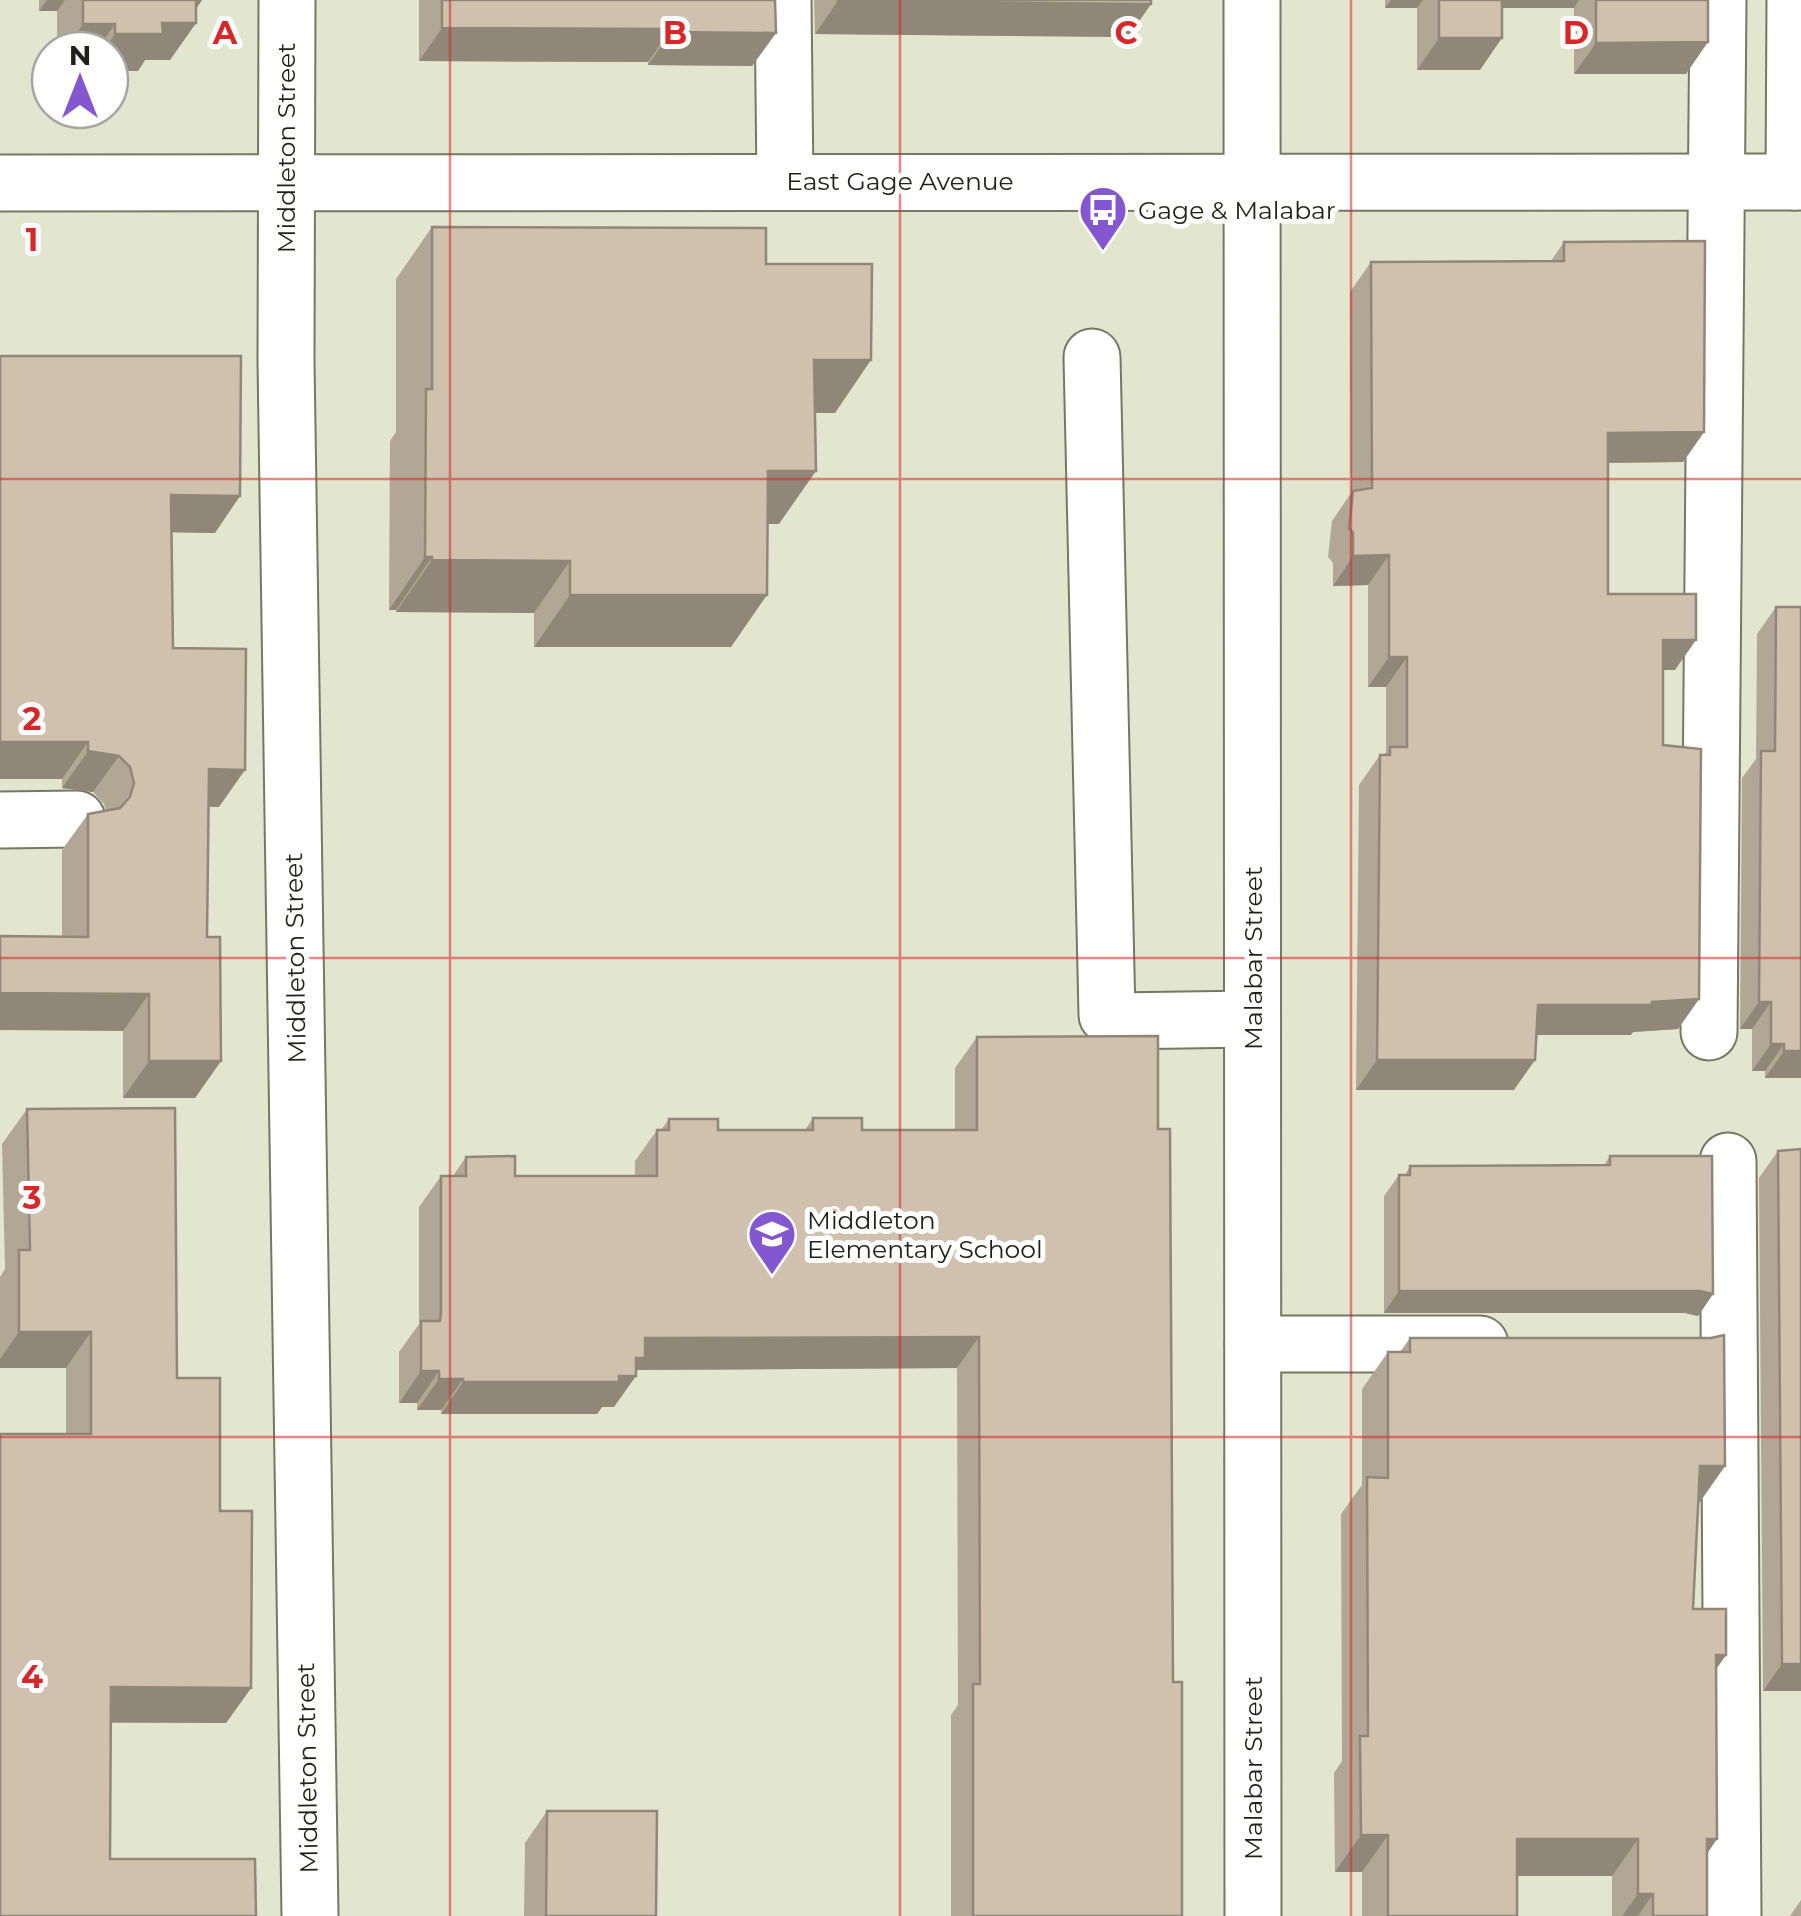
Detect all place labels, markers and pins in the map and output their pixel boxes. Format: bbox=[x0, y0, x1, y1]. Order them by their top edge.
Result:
bus stop icon: Gage & Malabar bbox=[1077, 184, 1129, 252]
place label: Gage & Malabar bbox=[1138, 195, 1336, 225]
place label: Middleton Elementary School bbox=[807, 1205, 1043, 1264]
school or university icon: Middleton Elementary School bbox=[746, 1208, 798, 1276]

